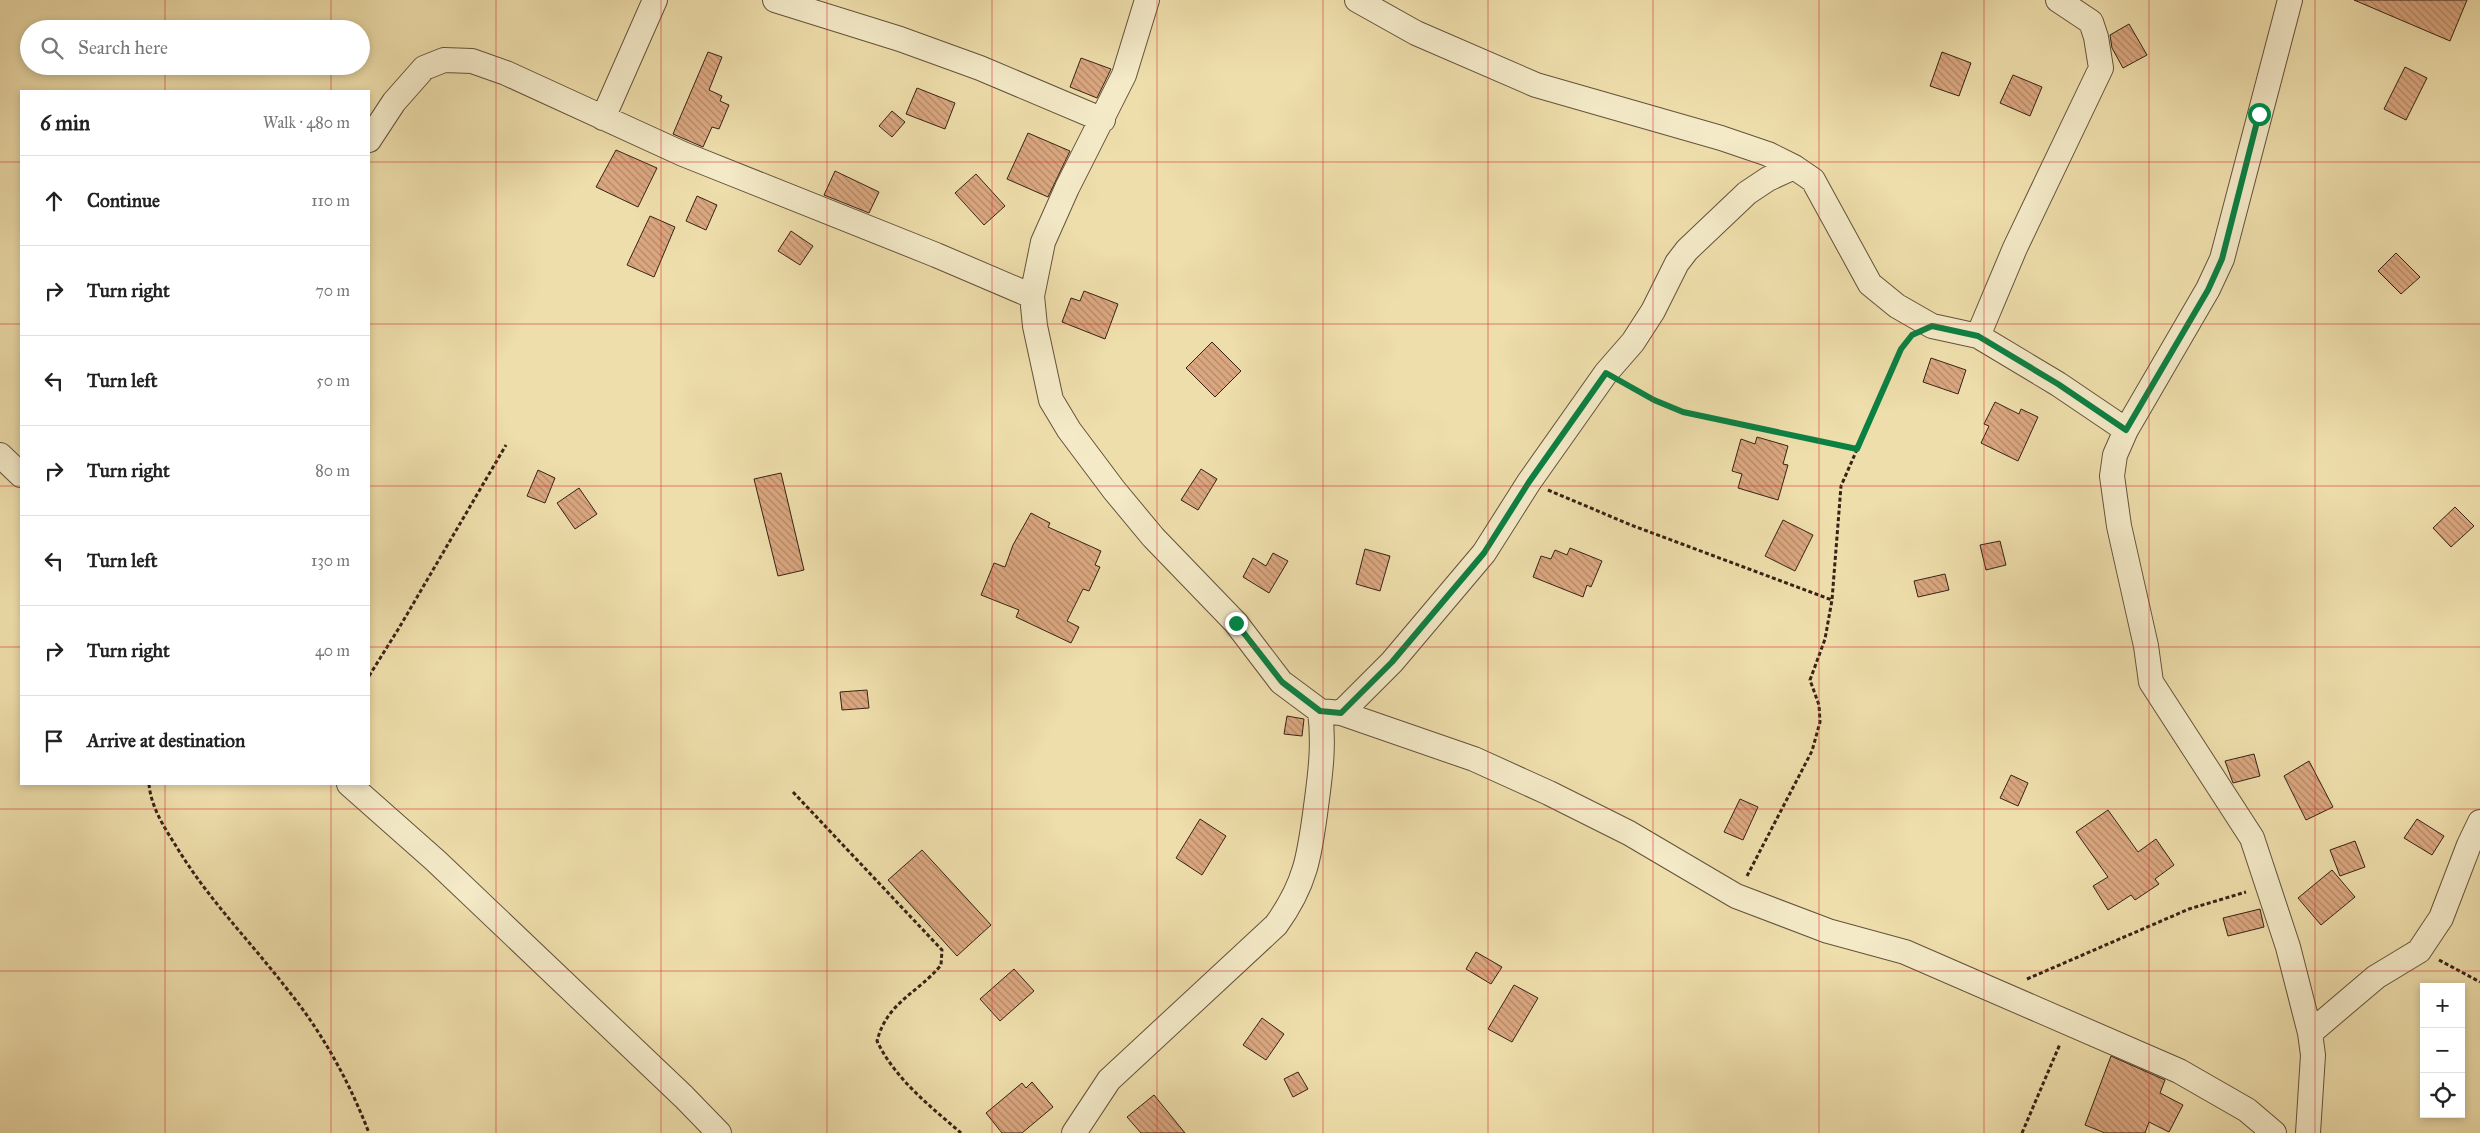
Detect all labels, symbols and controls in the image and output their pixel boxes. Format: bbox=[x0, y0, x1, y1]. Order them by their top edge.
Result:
search box bbox=[20, 20, 370, 75]
icon: search bbox=[38, 34, 66, 62]
text: Search here bbox=[78, 36, 168, 59]
route start bbox=[2248, 103, 2271, 126]
text: 6 min bbox=[40, 110, 90, 136]
text: Walk · 480 m bbox=[263, 113, 350, 132]
icon: ahead bbox=[40, 187, 68, 215]
text: Continue bbox=[87, 189, 160, 212]
text: 110 m bbox=[311, 191, 350, 210]
icon: right bbox=[40, 277, 68, 305]
text: Turn right bbox=[87, 279, 170, 302]
text: 70 m bbox=[315, 281, 350, 300]
icon: left bbox=[40, 367, 68, 395]
text: Turn left bbox=[87, 369, 157, 392]
text: 50 m bbox=[316, 371, 350, 390]
icon: right bbox=[40, 457, 68, 485]
text: Turn right bbox=[87, 459, 170, 482]
text: 80 m bbox=[315, 461, 350, 480]
icon: left bbox=[40, 547, 68, 575]
text: Turn left bbox=[87, 549, 157, 572]
text: 130 m bbox=[311, 551, 350, 570]
route end bbox=[1225, 612, 1248, 635]
icon: right bbox=[40, 637, 68, 665]
text: Turn right bbox=[87, 639, 170, 662]
text: 40 m bbox=[315, 641, 350, 660]
icon: arrive bbox=[40, 727, 68, 755]
text: Arrive at destination bbox=[87, 729, 245, 752]
map controls bbox=[2420, 983, 2465, 1118]
button: + bbox=[2420, 983, 2465, 1028]
button: − bbox=[2420, 1028, 2465, 1073]
button: locate bbox=[2420, 1073, 2465, 1118]

